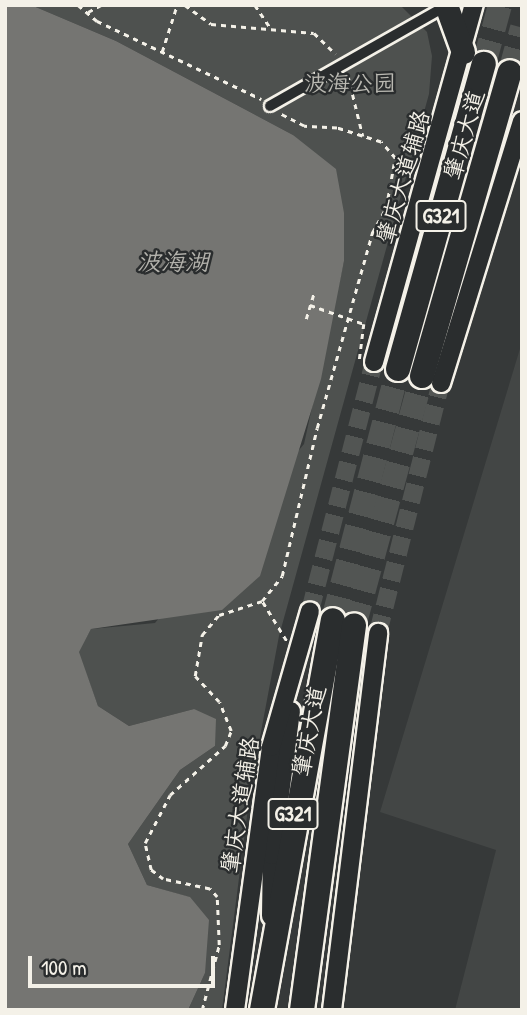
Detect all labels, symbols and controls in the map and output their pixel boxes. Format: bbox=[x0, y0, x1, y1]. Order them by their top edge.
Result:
park label: 波海公园 bbox=[304, 69, 396, 97]
street label: 肇庆大道 bbox=[438, 87, 490, 183]
street label: 肇庆大道辅路 bbox=[371, 107, 435, 247]
road number: G321 bbox=[415, 198, 467, 234]
water label: 波海湖 bbox=[137, 248, 209, 276]
street label: 肇庆大道 bbox=[287, 683, 331, 779]
street label: 肇庆大道辅路 bbox=[216, 735, 264, 875]
road number: G321 bbox=[267, 796, 319, 832]
scale bar bbox=[32, 942, 219, 986]
text: 100 m bbox=[41, 953, 87, 982]

